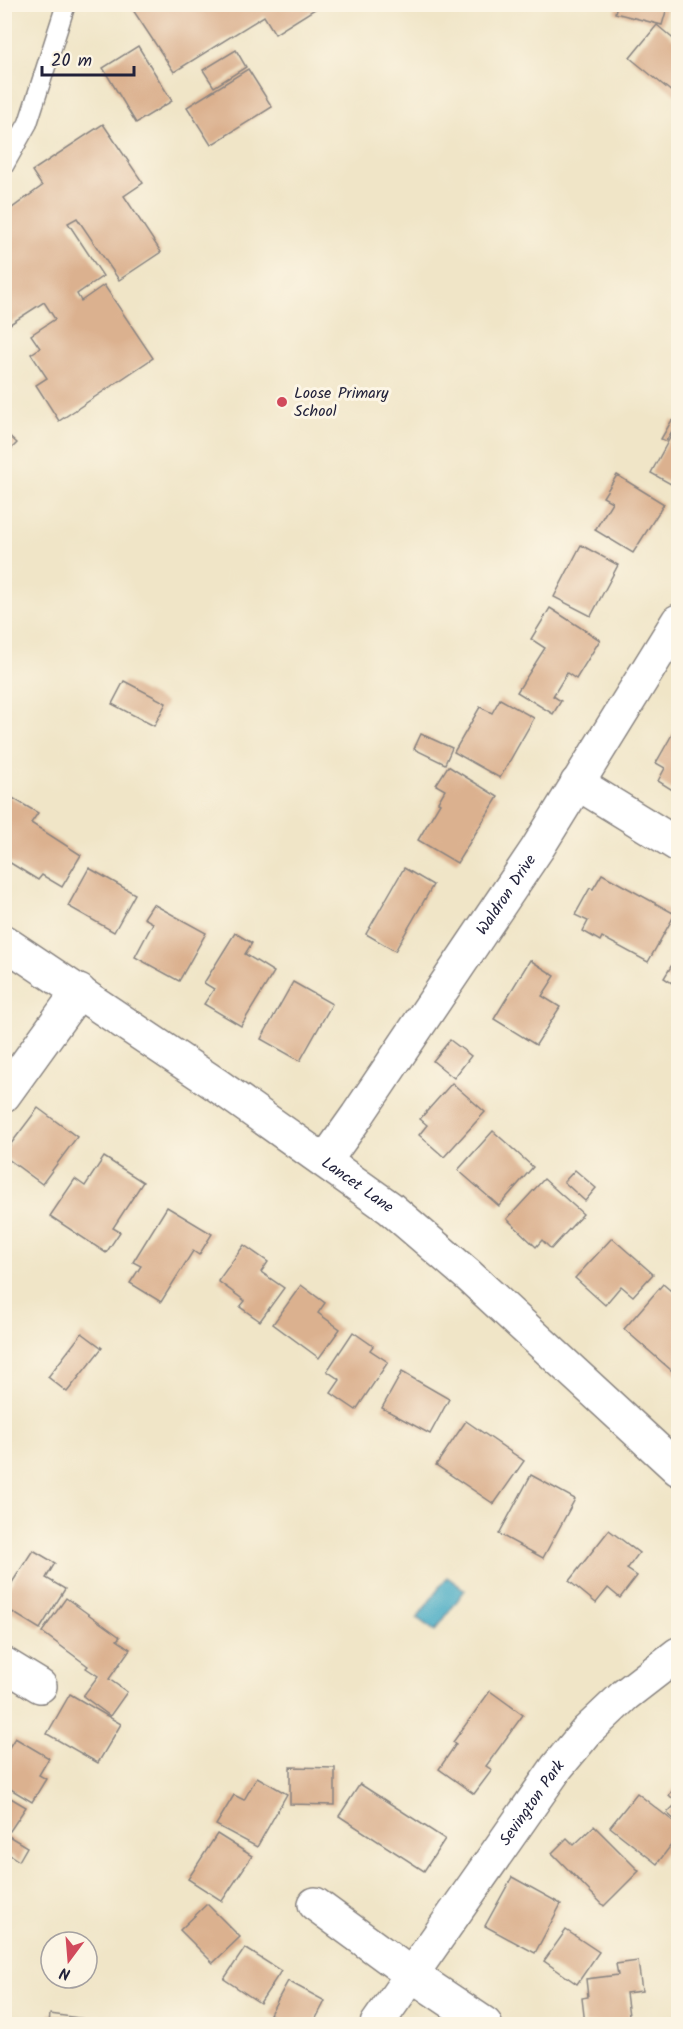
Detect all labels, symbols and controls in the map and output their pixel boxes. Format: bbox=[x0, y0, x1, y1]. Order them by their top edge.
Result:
scale bar bbox=[42, 39, 134, 77]
text: 20 m bbox=[51, 47, 92, 76]
place label: Loose Primary School bbox=[294, 381, 389, 424]
marker: Loose Primary School bbox=[275, 395, 289, 409]
street label: Waldron Drive bbox=[470, 849, 542, 940]
street label: Lancet Lane bbox=[316, 1150, 399, 1219]
street label: Sevington Park bbox=[493, 1754, 571, 1851]
north arrow bbox=[39, 1930, 99, 1990]
text: N bbox=[57, 1960, 74, 1986]

